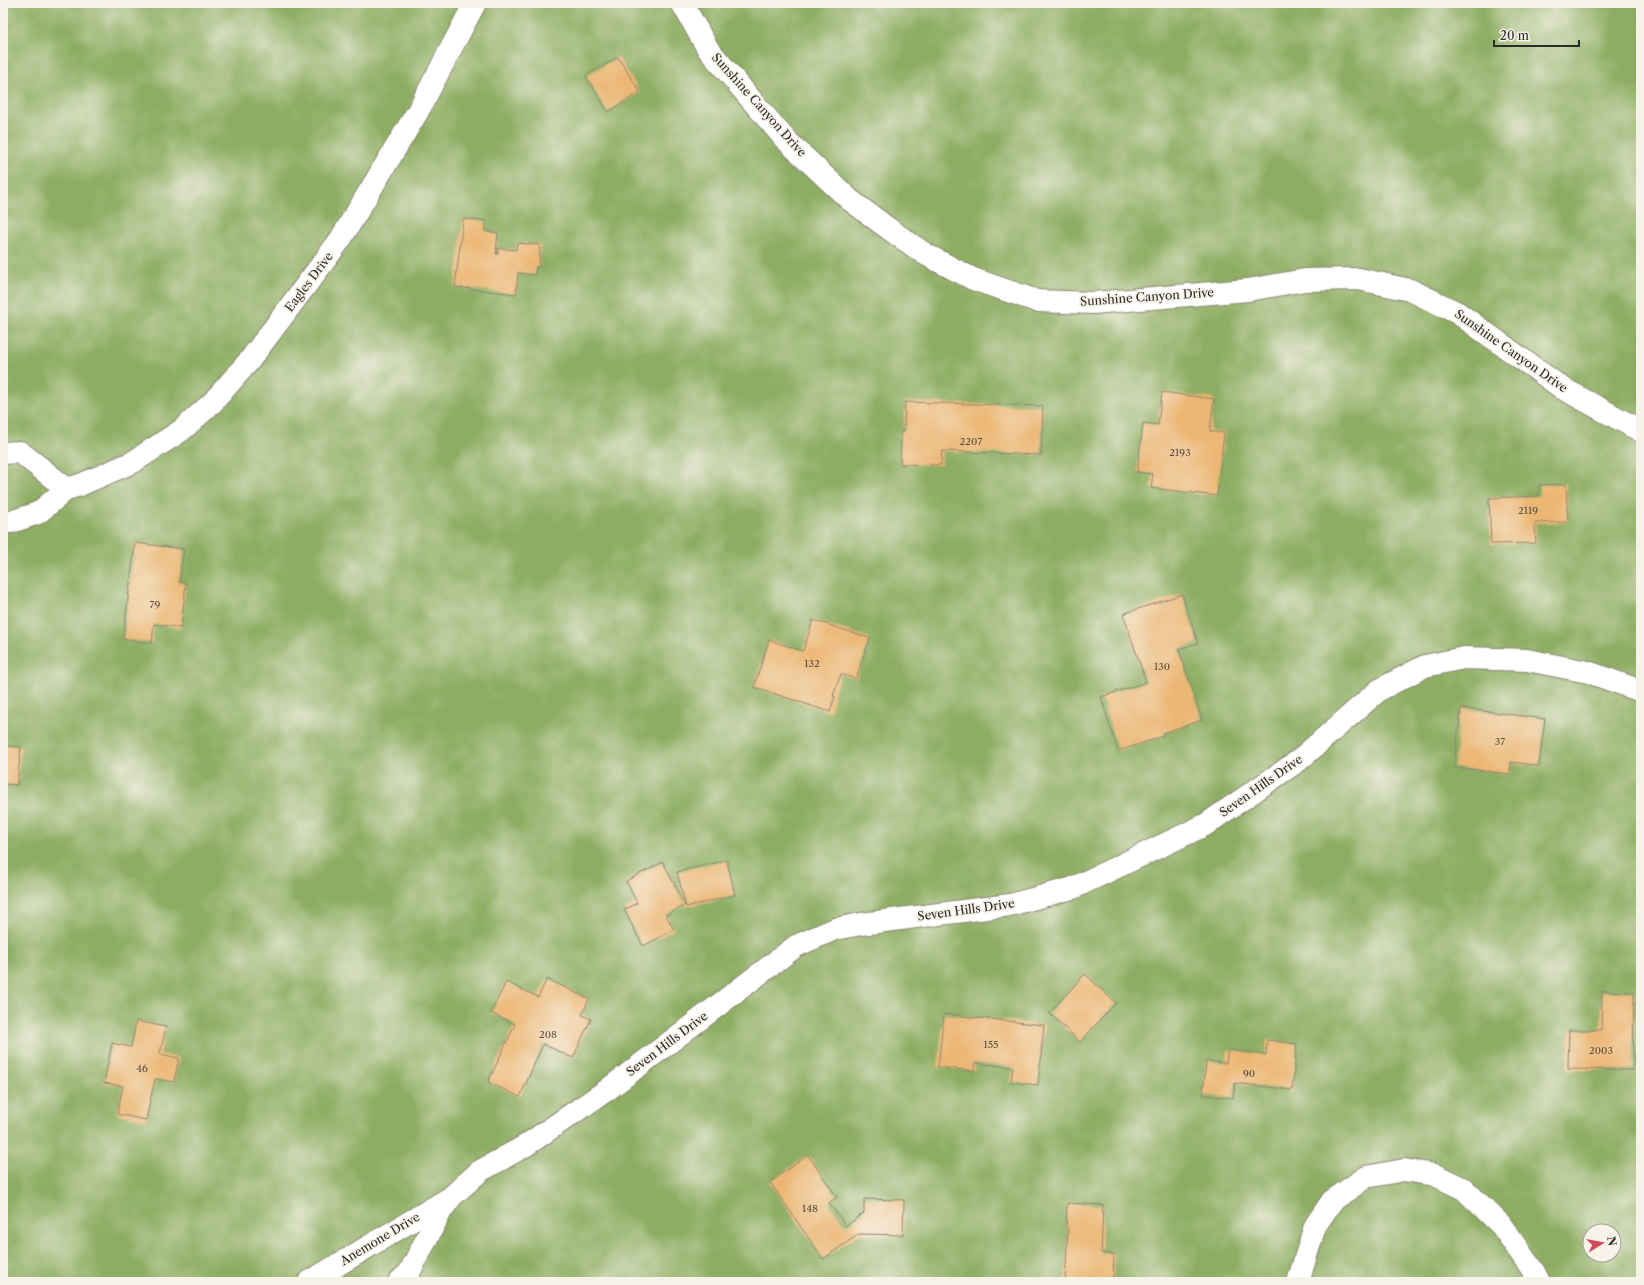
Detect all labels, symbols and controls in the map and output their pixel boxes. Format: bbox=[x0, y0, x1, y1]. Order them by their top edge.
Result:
scale bar bbox=[1494, 22, 1579, 48]
text: 20 m bbox=[1500, 28, 1529, 43]
street label: Sunshine Canyon Drive bbox=[709, 50, 810, 160]
street label: Eagles Drive bbox=[281, 249, 336, 314]
street label: Sunshine Canyon Drive bbox=[1079, 284, 1215, 309]
street label: Sunshine Canyon Drive bbox=[1452, 306, 1571, 395]
house number: 2207 bbox=[960, 435, 982, 448]
house number: 2193 bbox=[1169, 446, 1191, 459]
house number: 2119 bbox=[1518, 504, 1538, 517]
house number: 79 bbox=[150, 598, 161, 611]
house number: 132 bbox=[804, 657, 820, 670]
house number: 130 bbox=[1154, 660, 1170, 673]
house number: 37 bbox=[1495, 735, 1505, 748]
street label: Seven Hills Drive bbox=[1216, 751, 1305, 820]
street label: Seven Hills Drive bbox=[916, 895, 1016, 924]
street label: Seven Hills Drive bbox=[623, 1008, 711, 1079]
house number: 208 bbox=[539, 1028, 557, 1041]
house number: 155 bbox=[983, 1038, 999, 1051]
house number: 2003 bbox=[1589, 1044, 1613, 1057]
house number: 46 bbox=[136, 1062, 148, 1075]
house number: 90 bbox=[1243, 1067, 1255, 1080]
house number: 148 bbox=[802, 1202, 818, 1215]
street label: Anemone Drive bbox=[336, 1209, 423, 1269]
north arrow bbox=[1582, 1223, 1622, 1263]
text: N bbox=[1604, 1235, 1620, 1248]

